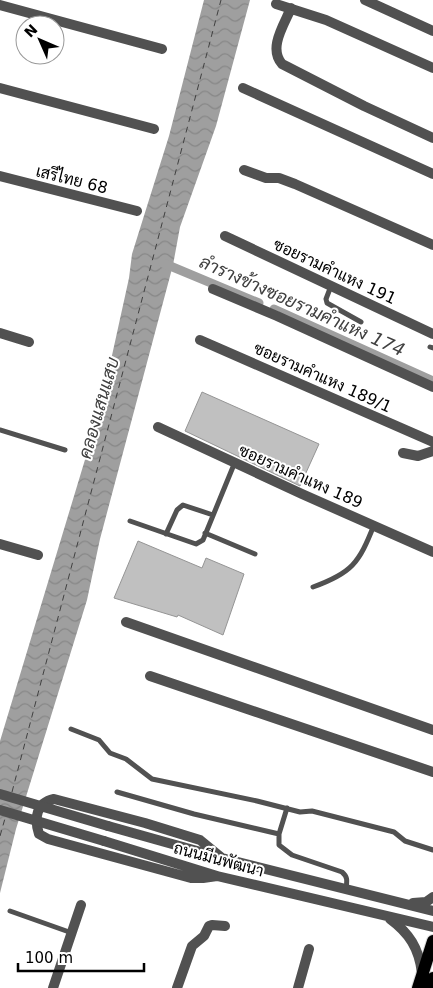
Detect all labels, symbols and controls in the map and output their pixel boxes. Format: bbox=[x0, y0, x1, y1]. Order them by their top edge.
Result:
north arrow bbox=[15, 15, 65, 65]
text: N bbox=[21, 21, 41, 41]
street label: เสรีไทย 68 bbox=[34, 159, 110, 198]
street label: ซอยรามคำแหง 191 bbox=[270, 235, 399, 308]
water label: ลำรางข้างซอยรามคำแหง 174 bbox=[196, 250, 409, 360]
street label: ซอยรามคำแหง 189/1 bbox=[251, 338, 395, 416]
water label: คลองแสนแสบ bbox=[74, 354, 123, 461]
street label: ซอยรามคำแหง 189 bbox=[236, 441, 366, 512]
street label: ถนนมีนพัฒนา bbox=[172, 836, 267, 881]
scale bar bbox=[18, 940, 144, 972]
text: 100 m bbox=[25, 949, 73, 967]

